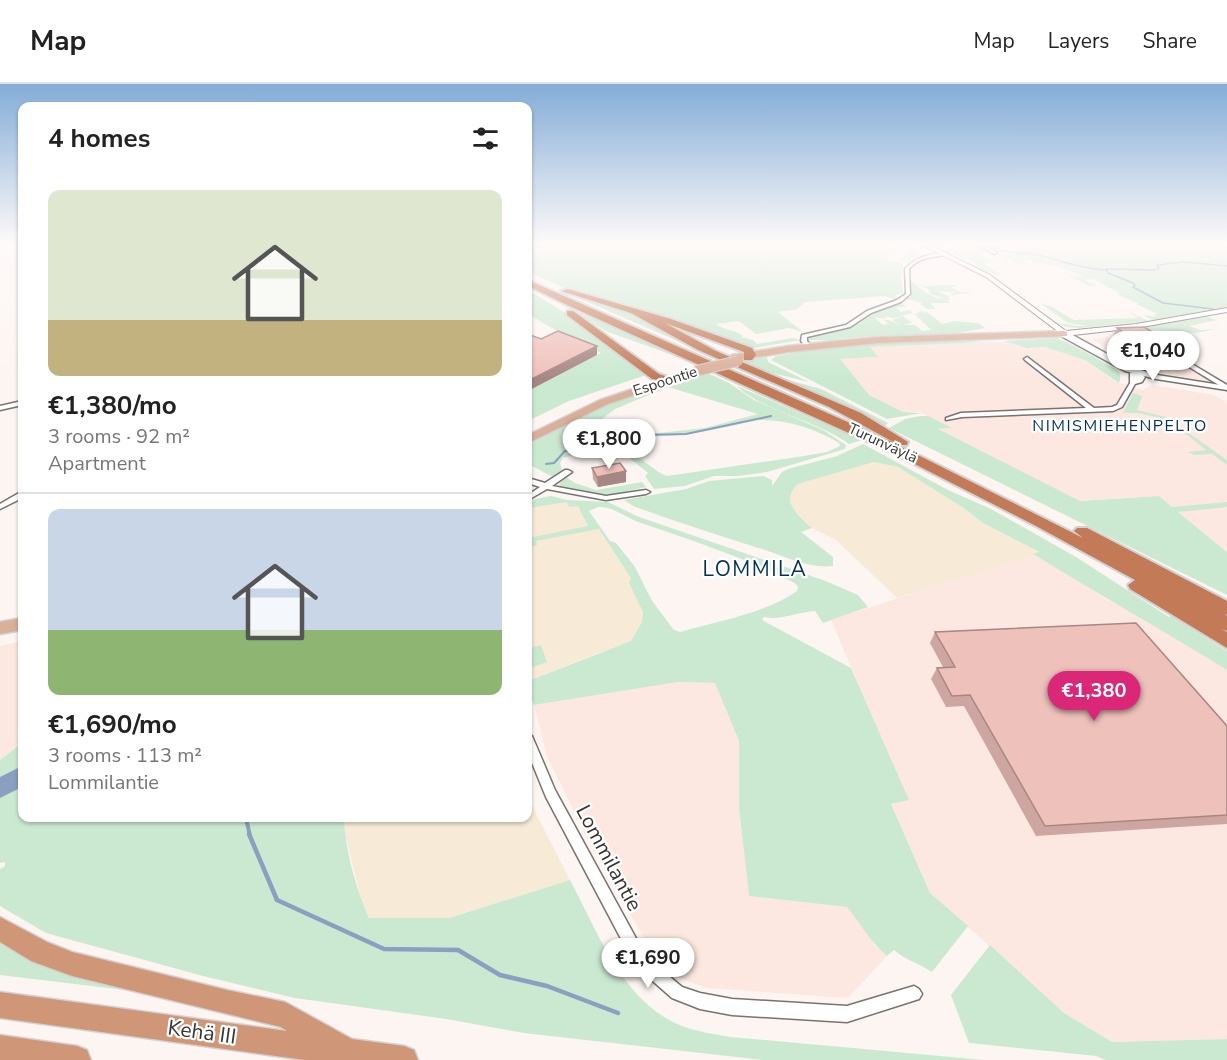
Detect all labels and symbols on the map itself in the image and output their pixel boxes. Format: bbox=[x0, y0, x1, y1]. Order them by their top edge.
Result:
pin: €1,040 bbox=[1104, 331, 1202, 382]
street label: Espoontie bbox=[630, 361, 700, 401]
district label: NIMISMIEHENPELTO bbox=[1032, 415, 1208, 437]
street label: Turunväylä bbox=[845, 418, 921, 468]
pin: €1,800 bbox=[560, 419, 658, 470]
district label: LOMMILA bbox=[703, 555, 807, 583]
pin: €1,380 bbox=[1045, 671, 1143, 722]
street label: Lommilantie bbox=[569, 800, 649, 916]
pin: €1,690 bbox=[599, 938, 697, 989]
street label: Kehä III bbox=[166, 1013, 238, 1051]

